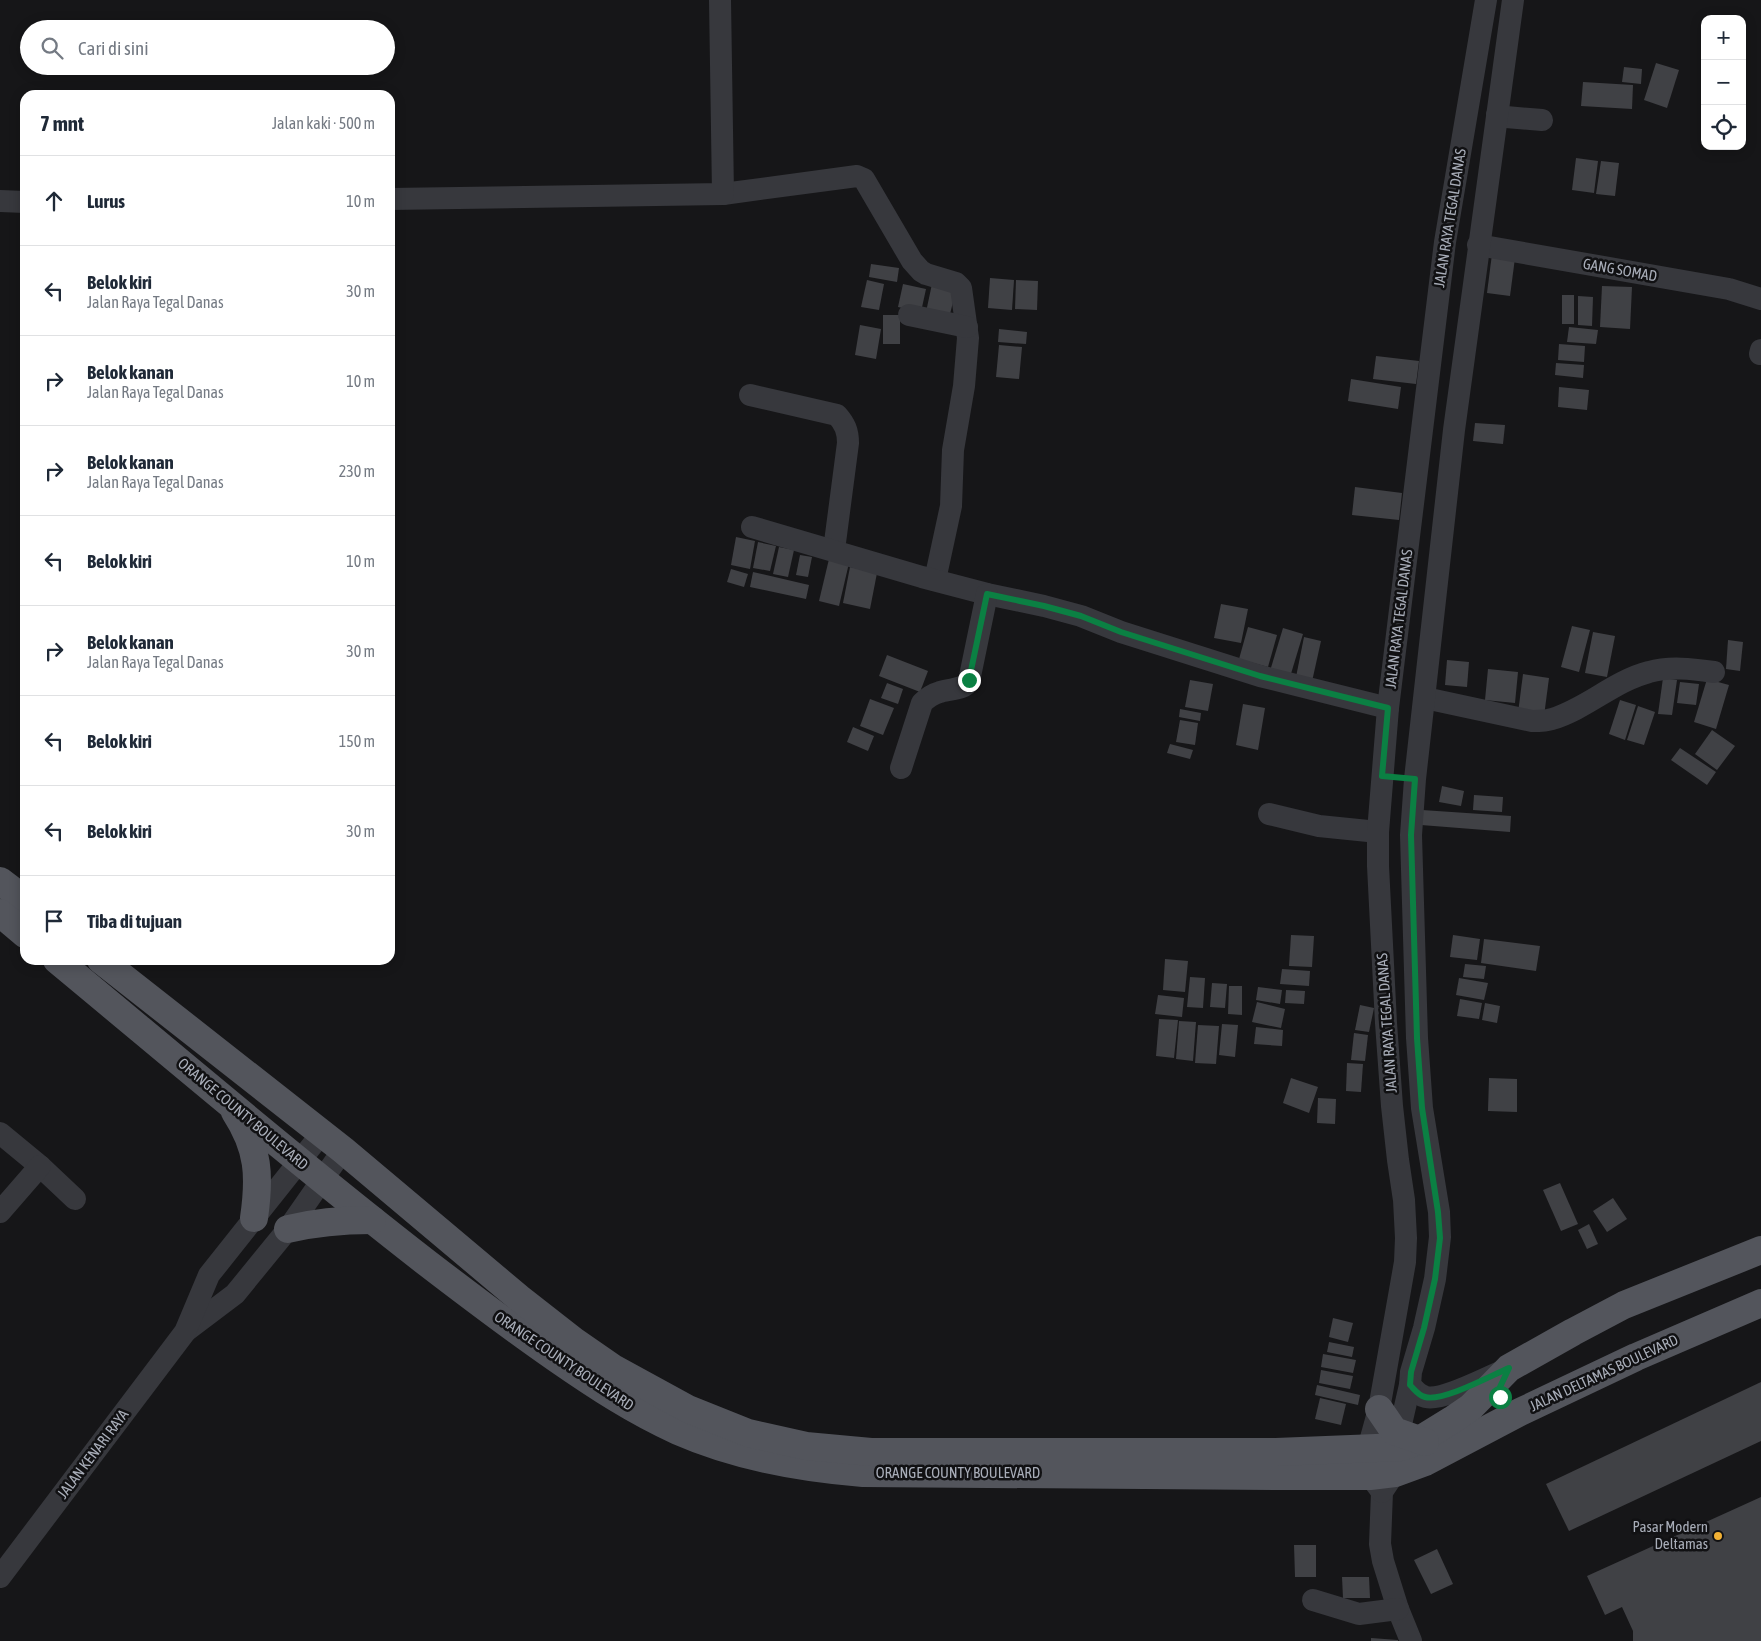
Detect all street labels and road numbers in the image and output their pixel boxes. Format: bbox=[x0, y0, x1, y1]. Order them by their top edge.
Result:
street label: JALAN RAYA TEGAL DANAS bbox=[1430, 147, 1469, 288]
street label: GANG SOMAD bbox=[1582, 255, 1659, 284]
street label: JALAN RAYA TEGAL DANAS bbox=[1382, 548, 1415, 689]
street label: JALAN RAYA TEGAL DANAS bbox=[1373, 953, 1400, 1093]
street label: ORANGE COUNTY BOULEVARD bbox=[175, 1054, 312, 1173]
street label: ORANGE COUNTY BOULEVARD bbox=[491, 1308, 637, 1414]
street label: JALAN DELTAMAS BOULEVARD bbox=[1527, 1331, 1681, 1414]
street label: JALAN KENARI RAYA bbox=[54, 1405, 132, 1502]
street label: ORANGE COUNTY BOULEVARD bbox=[876, 1464, 1040, 1481]

